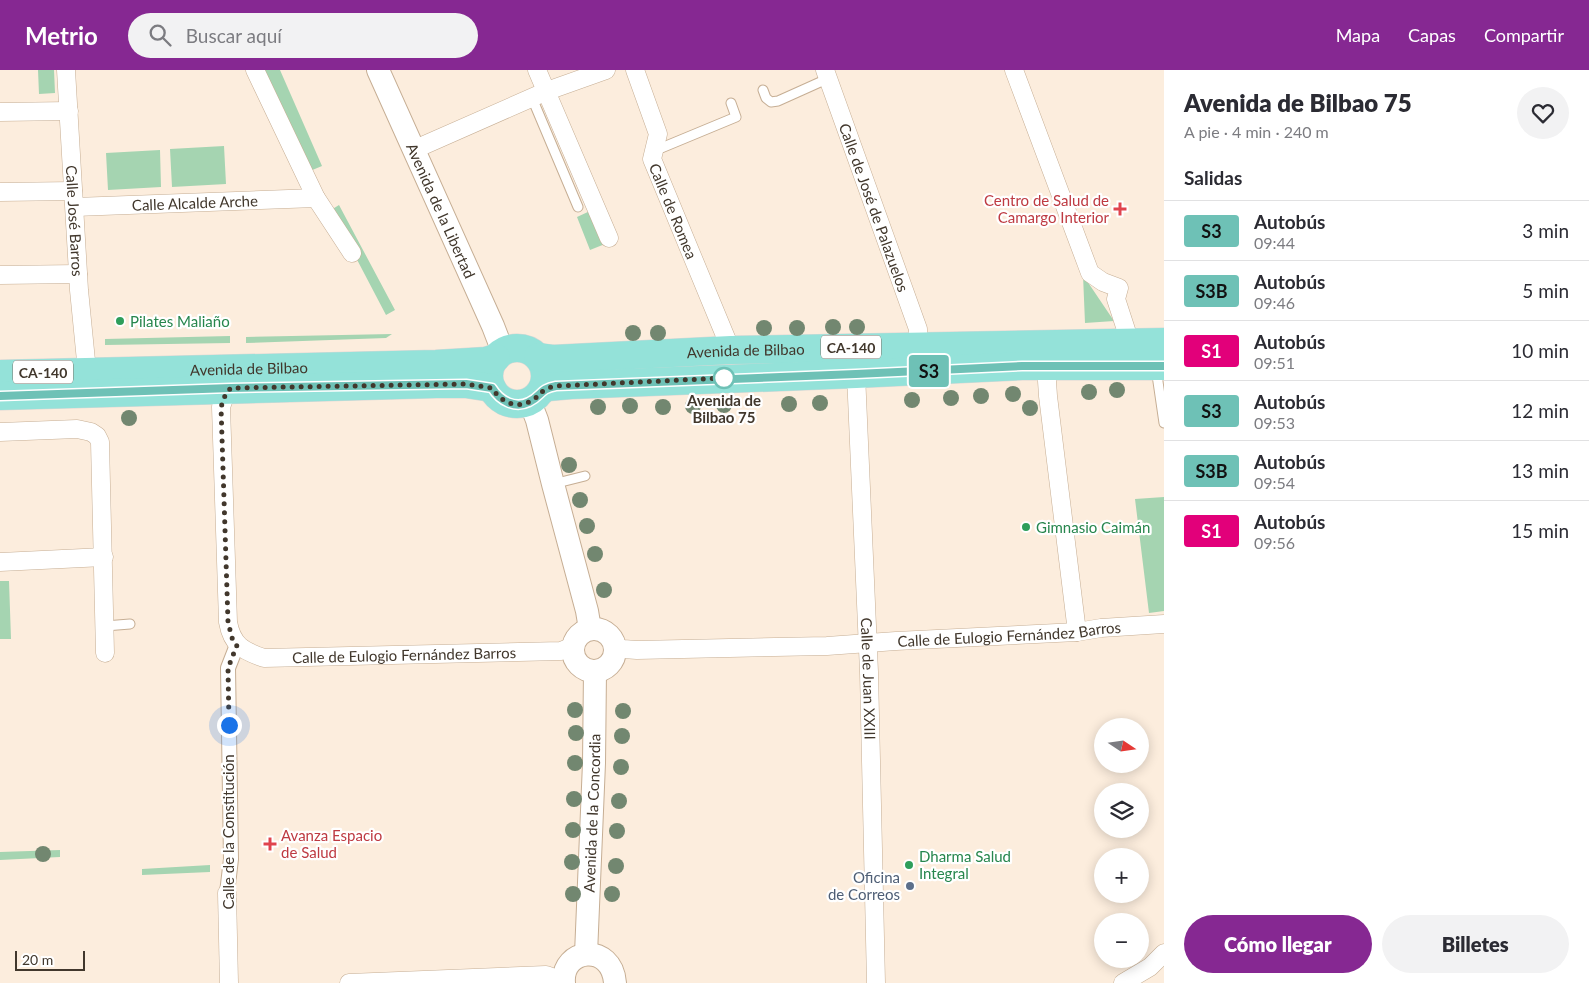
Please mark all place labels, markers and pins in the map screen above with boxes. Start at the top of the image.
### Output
place label: Centro de Salud de Camargo Interior [984,191,1110,226]
marker: Centro de Salud de Camargo Interior [1113,202,1127,216]
place label: Pilates Maliaño [130,312,230,330]
marker: Pilates Maliaño [114,315,126,327]
marker: Avenida de Bilbao 75 [713,367,735,389]
place label: Avenida de Bilbao 75 [686,391,761,426]
place label: Gimnasio Caimán [1036,518,1150,536]
marker: Gimnasio Caimán [1020,521,1032,533]
place label: Avanza Espacio de Salud [281,826,382,861]
marker: Avanza Espacio de Salud [263,837,277,851]
place label: Dharma Salud Integral [919,847,1011,882]
marker: Dharma Salud Integral [903,859,915,871]
place label: Oficina de Correos [828,868,900,903]
marker: Oficina de Correos [904,880,916,892]

